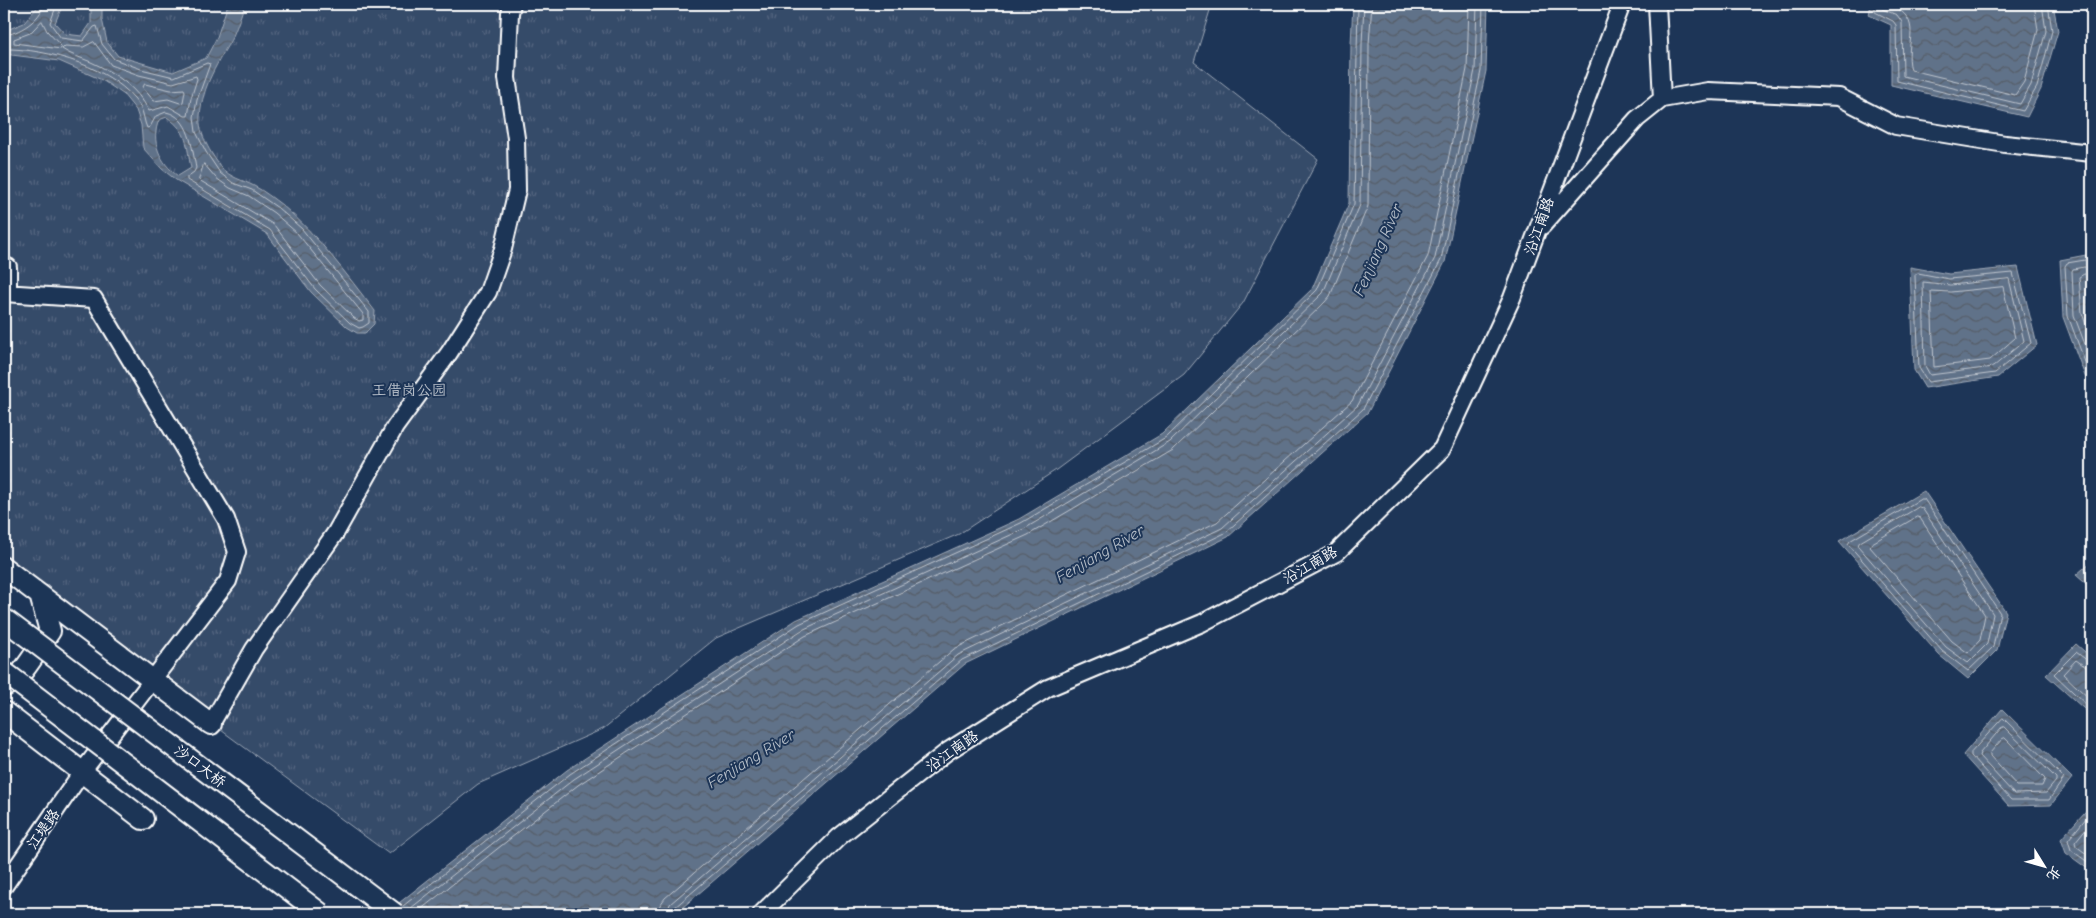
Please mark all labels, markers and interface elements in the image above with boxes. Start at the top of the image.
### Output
street label: 沿江南路 [1520,195,1558,257]
water label: Fenjiang River [1350,201,1407,299]
park label: 王借岗公园 [371,381,447,399]
water label: Fenjiang River [1053,521,1148,587]
street label: 沿江南路 [1280,542,1340,588]
water label: Fenjiang River [704,725,799,792]
street label: 沿江南路 [922,726,982,776]
street label: 沙口大桥 [171,741,229,791]
street label: 江堤路 [23,805,63,853]
north arrow [2018,840,2068,890]
text: 北 [2043,863,2065,884]

